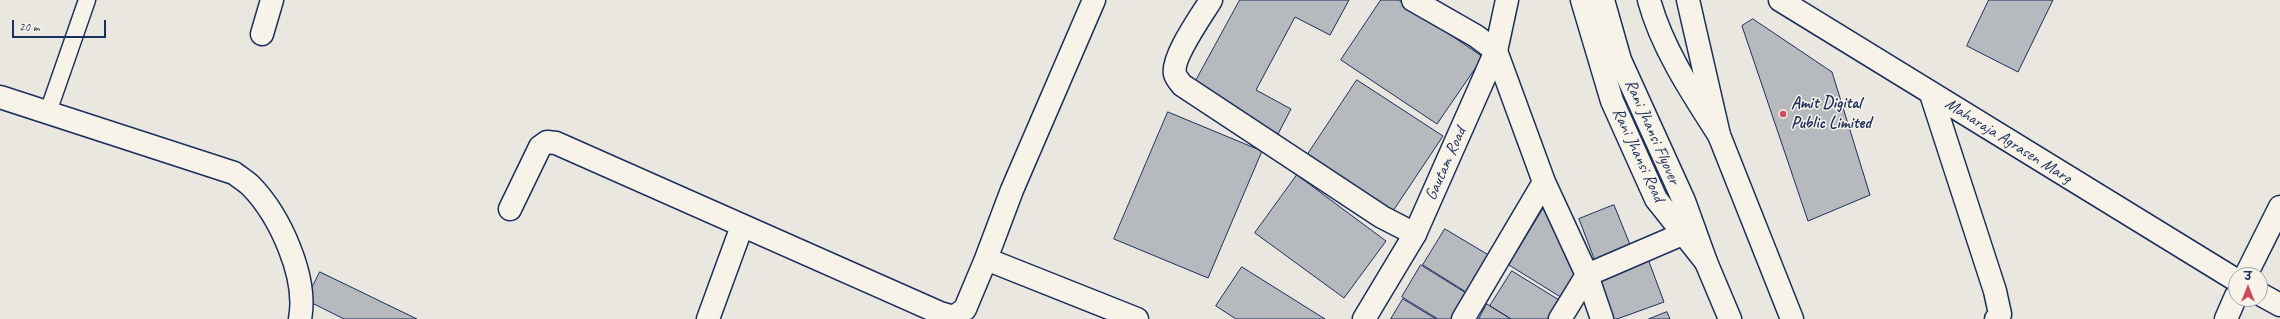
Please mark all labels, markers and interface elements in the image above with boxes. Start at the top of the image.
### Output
scale bar [14,12,108,38]
text: 20 m [19,19,39,35]
street label: Rani Jhansi Flyover [1620,76,1684,188]
place label: Amit Digital Public Limited [1791,94,1871,134]
street label: Maharaja Agrasen Marg [1941,94,2075,188]
street label: Rani Jhansi Road [1607,105,1669,205]
marker: Amit Digital Public Limited [1778,109,1788,119]
street label: Gautam Road [1421,124,1471,204]
north arrow [2228,267,2268,307]
text: उ [2244,269,2252,283]

